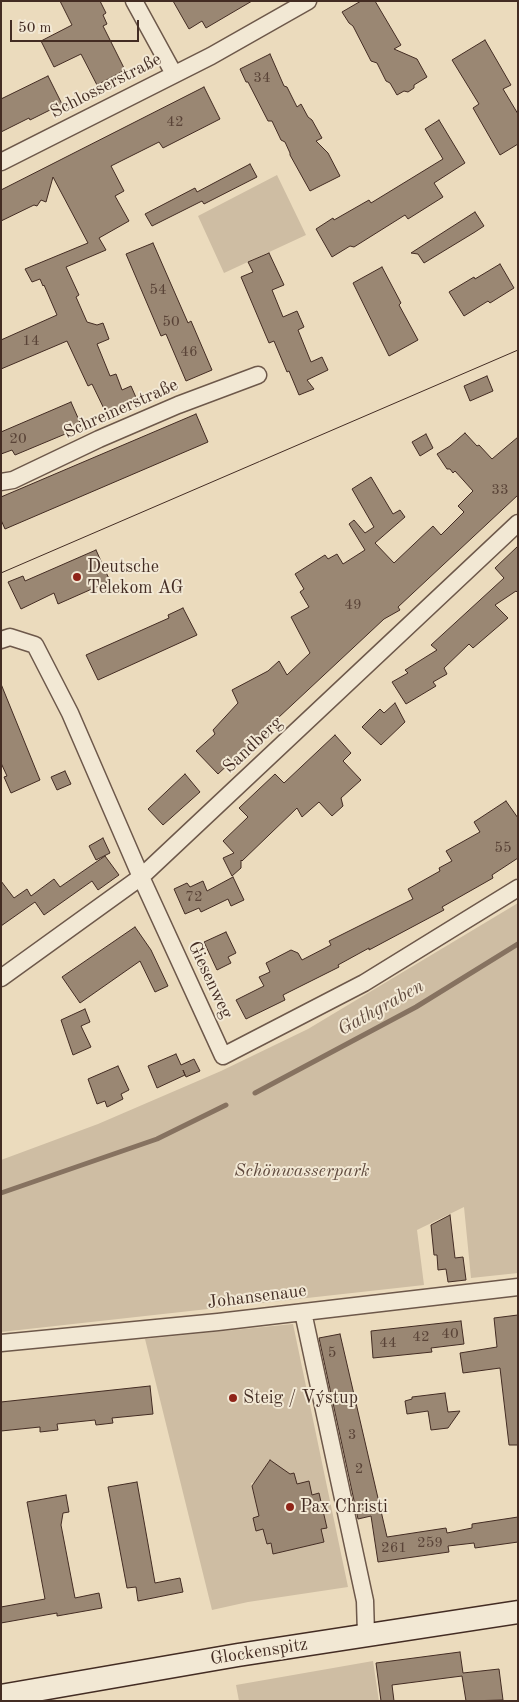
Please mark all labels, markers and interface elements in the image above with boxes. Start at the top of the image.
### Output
scale bar [12,10,141,42]
text: 50 m [18,21,52,36]
street label: Schlosserstraße [47,49,165,123]
house number: 34 [253,69,271,87]
house number: 42 [166,113,184,131]
house number: 54 [149,281,167,299]
house number: 50 [162,313,180,331]
house number: 14 [22,332,40,350]
house number: 46 [180,343,198,361]
street label: Schreinerstraße [61,374,181,444]
house number: 20 [9,430,27,448]
house number: 33 [491,481,509,499]
place label: Deutsche Telekom AG [87,556,184,598]
marker: Deutsche Telekom AG [71,571,83,583]
house number: 49 [344,596,362,614]
street label: Sandberg [219,712,287,778]
house number: 55 [494,839,512,857]
house number: 72 [185,888,203,906]
street label: Giesenweg [183,938,237,1022]
water label: Gathgraben [334,975,428,1041]
park label: Schönwasserpark [234,1160,370,1182]
street label: Johansenaue [206,1280,308,1314]
house number: 40 [441,1325,459,1343]
house number: 42 [412,1328,430,1346]
house number: 44 [379,1334,397,1352]
house number: 5 [328,1344,336,1362]
place label: Steig / Výstup [243,1387,358,1409]
marker: Steig / Výstup [227,1392,239,1404]
house number: 3 [348,1426,356,1444]
house number: 2 [355,1460,363,1478]
place label: Pax Christi [300,1496,388,1518]
marker: Pax Christi [284,1501,296,1513]
house number: 259 [417,1534,443,1552]
house number: 261 [381,1539,407,1557]
street label: Glockenspitz [209,1634,309,1670]

